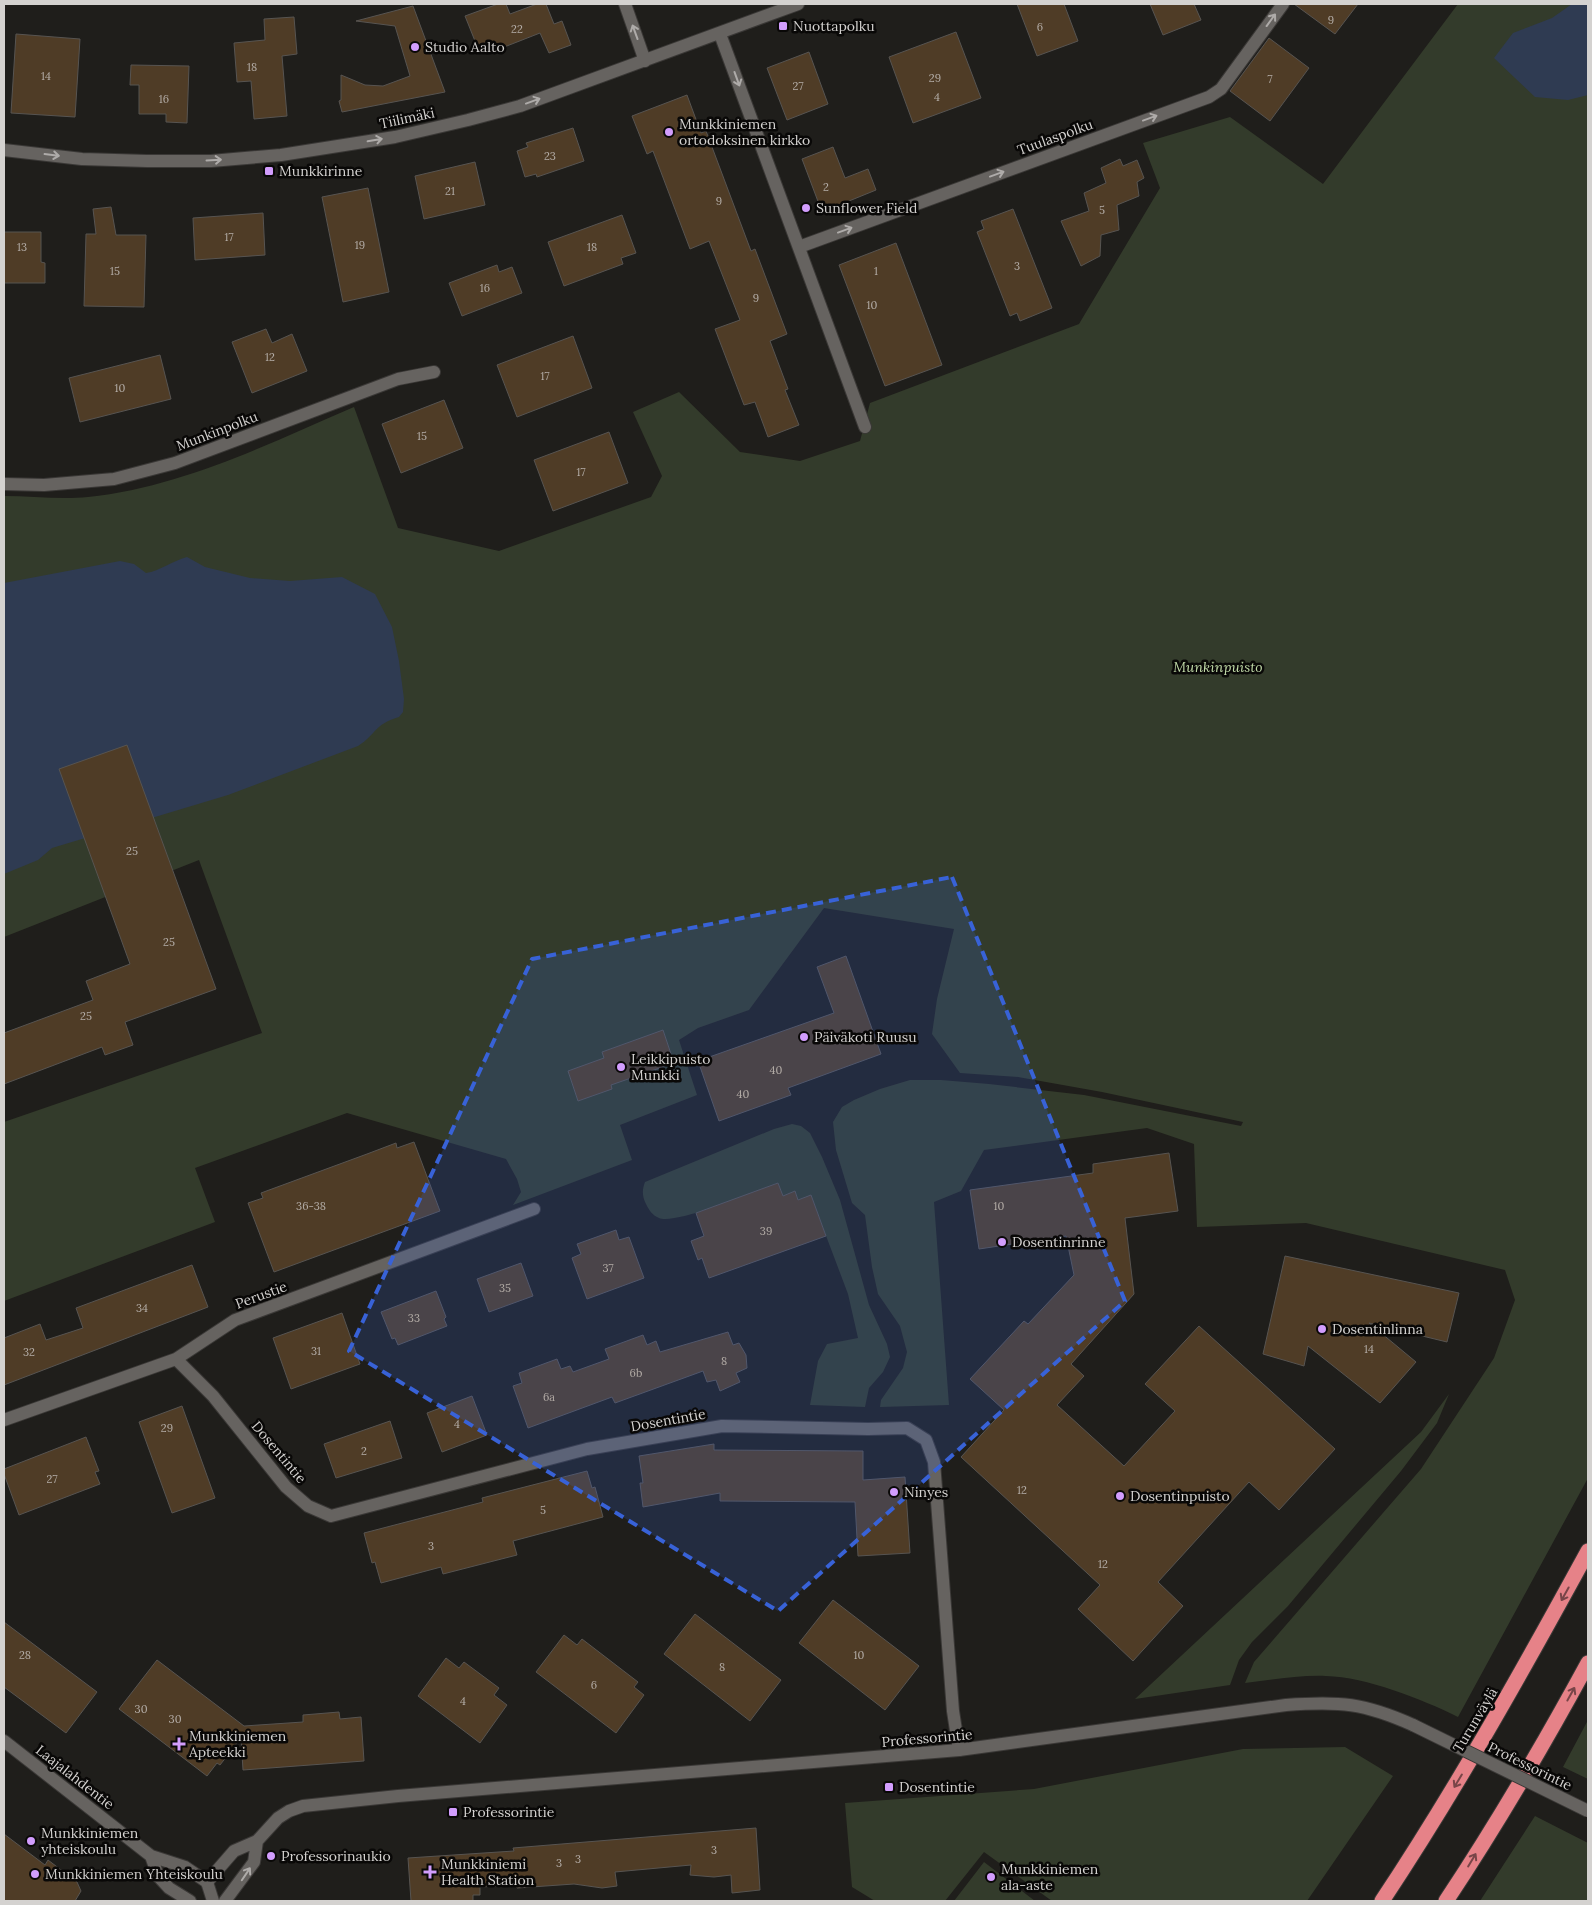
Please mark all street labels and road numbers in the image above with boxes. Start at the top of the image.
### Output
street label: Tiilimäki [378,103,436,133]
street label: Tuulaspolku [1015,115,1095,159]
street label: Munkinpolku [174,407,260,455]
street label: Perustie [233,1277,290,1313]
street label: Dosentintie [629,1404,707,1435]
street label: Dosentintie [248,1417,310,1487]
street label: Turunväylä [1449,1684,1501,1756]
street label: Professorintie [881,1725,974,1751]
street label: Professorintie [1485,1738,1575,1794]
street label: Laajalahdentie [32,1741,118,1813]

